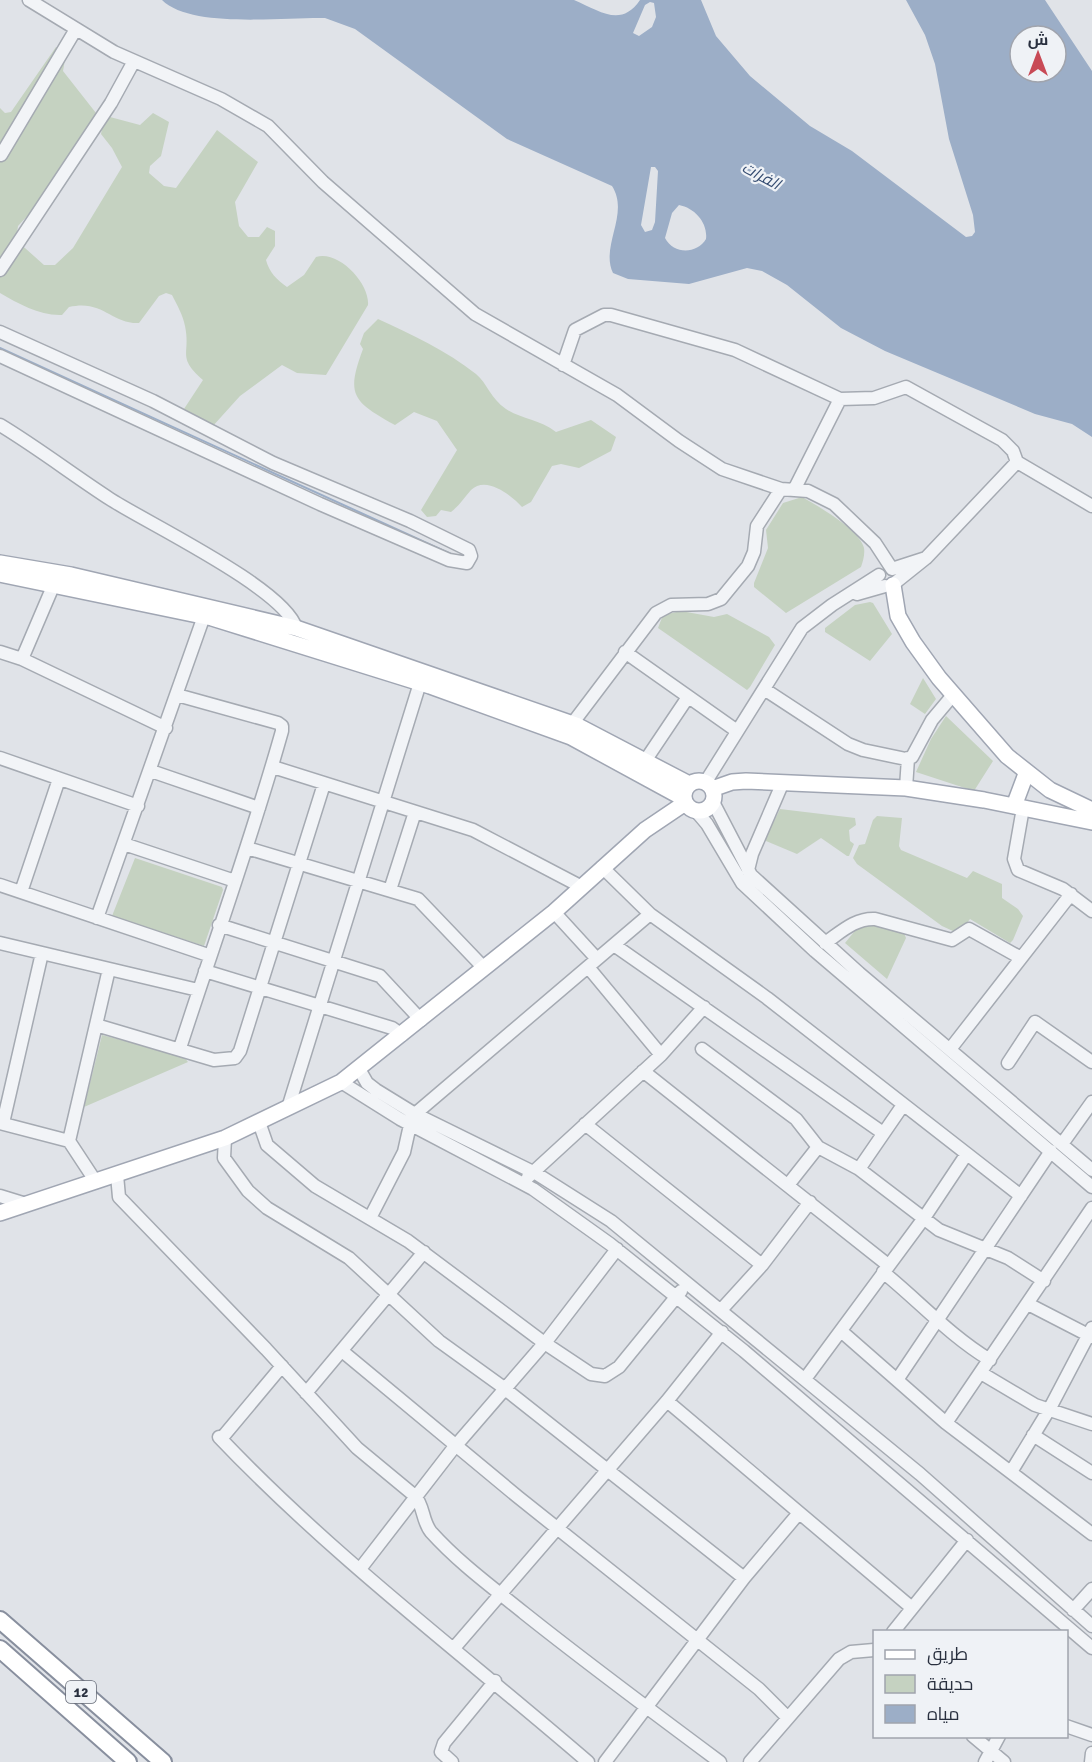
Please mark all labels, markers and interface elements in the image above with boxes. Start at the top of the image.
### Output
north arrow [1008,24,1068,84]
text: ش [1028,30,1048,50]
water label: الفرات [738,158,785,195]
legend [873,1630,1068,1738]
text: طريق [927,1643,968,1666]
text: حديقة [927,1673,973,1695]
road number: 12 [66,1681,96,1703]
text: مياه [927,1703,960,1725]

